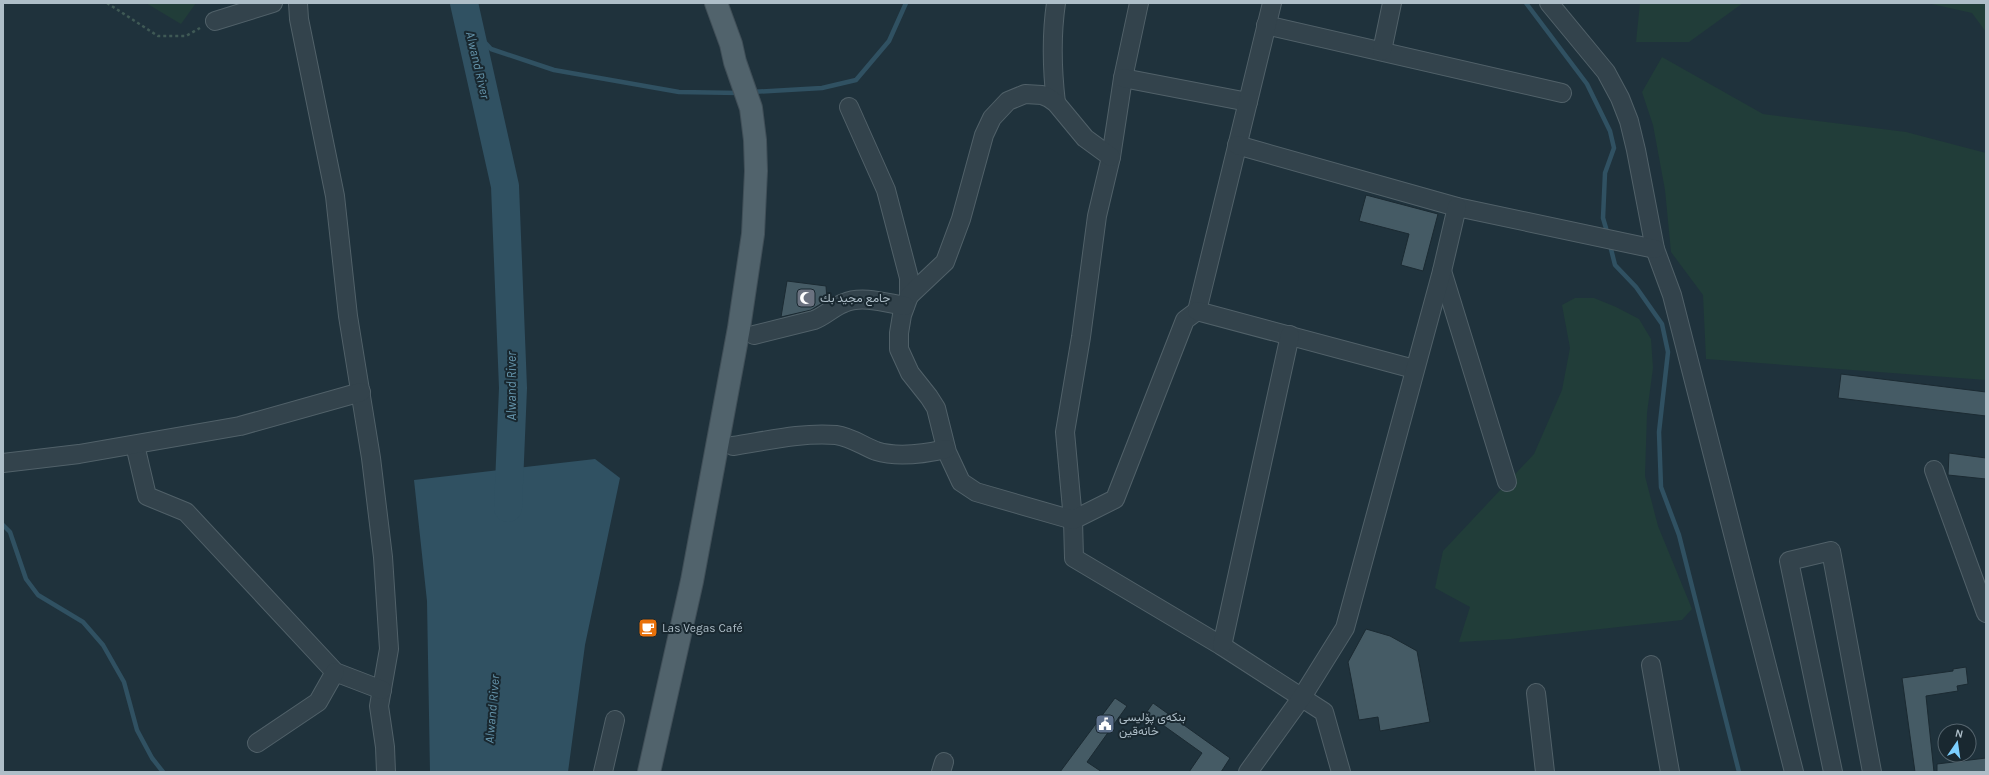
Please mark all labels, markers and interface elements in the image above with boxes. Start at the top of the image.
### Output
water label: Alwand River [463,30,493,101]
mosque icon: جامع مجيد بك [795,287,817,309]
place label: جامع مجيد بك [820,291,890,307]
water label: Alwand River [504,351,519,420]
cafe icon: Las Vegas Café [637,617,659,639]
place label: Las Vegas Café [662,621,743,635]
water label: Alwand River [482,674,503,744]
place label: بنکەی پۆلیسی خانەقین [1119,710,1186,739]
public building icon: بنکەی پۆلیسی خانەقین [1094,713,1116,735]
north arrow [1937,723,1977,763]
text: N [1954,727,1964,741]

